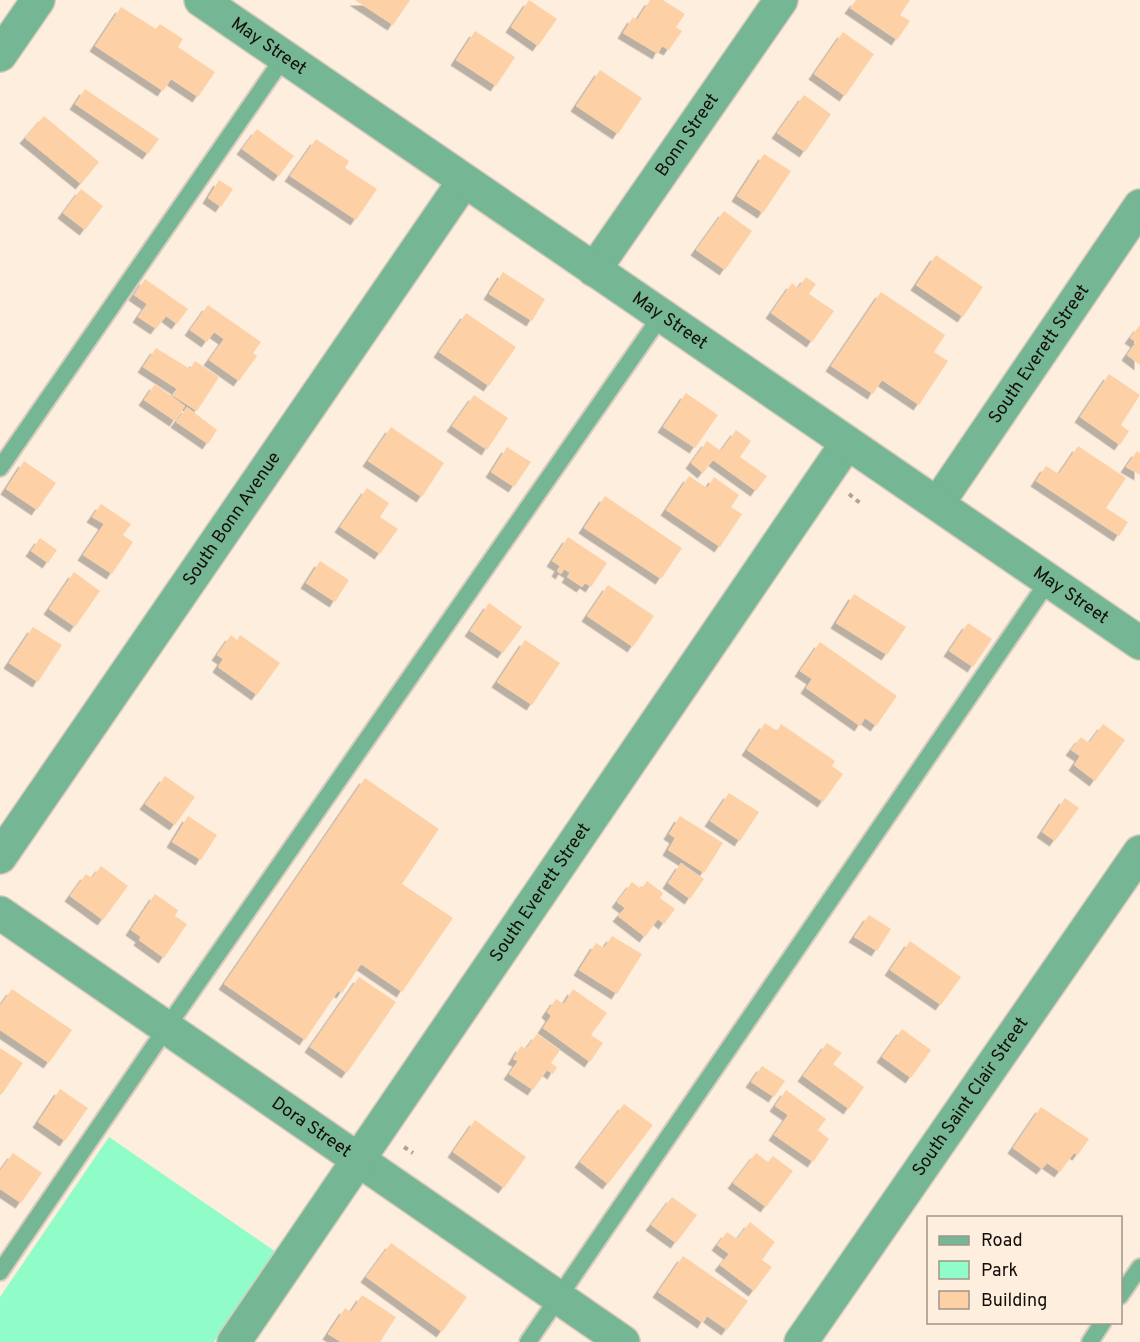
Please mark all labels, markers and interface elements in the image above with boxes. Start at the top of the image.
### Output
street label: May Street [226,12,311,80]
street label: Bonn Street [651,89,724,181]
street label: South Everett Street [984,280,1095,428]
street label: May Street [627,287,712,355]
street label: South Bonn Avenue [178,447,286,590]
street label: May Street [1028,562,1113,630]
street label: South Everett Street [485,818,596,967]
street label: South Saint Clair Street [907,1013,1034,1181]
street label: Dora Street [267,1092,356,1163]
legend [927,1216,1122,1324]
text: Road [981,1230,1023,1253]
text: Park [981,1260,1018,1283]
text: Building [981,1290,1047,1313]

